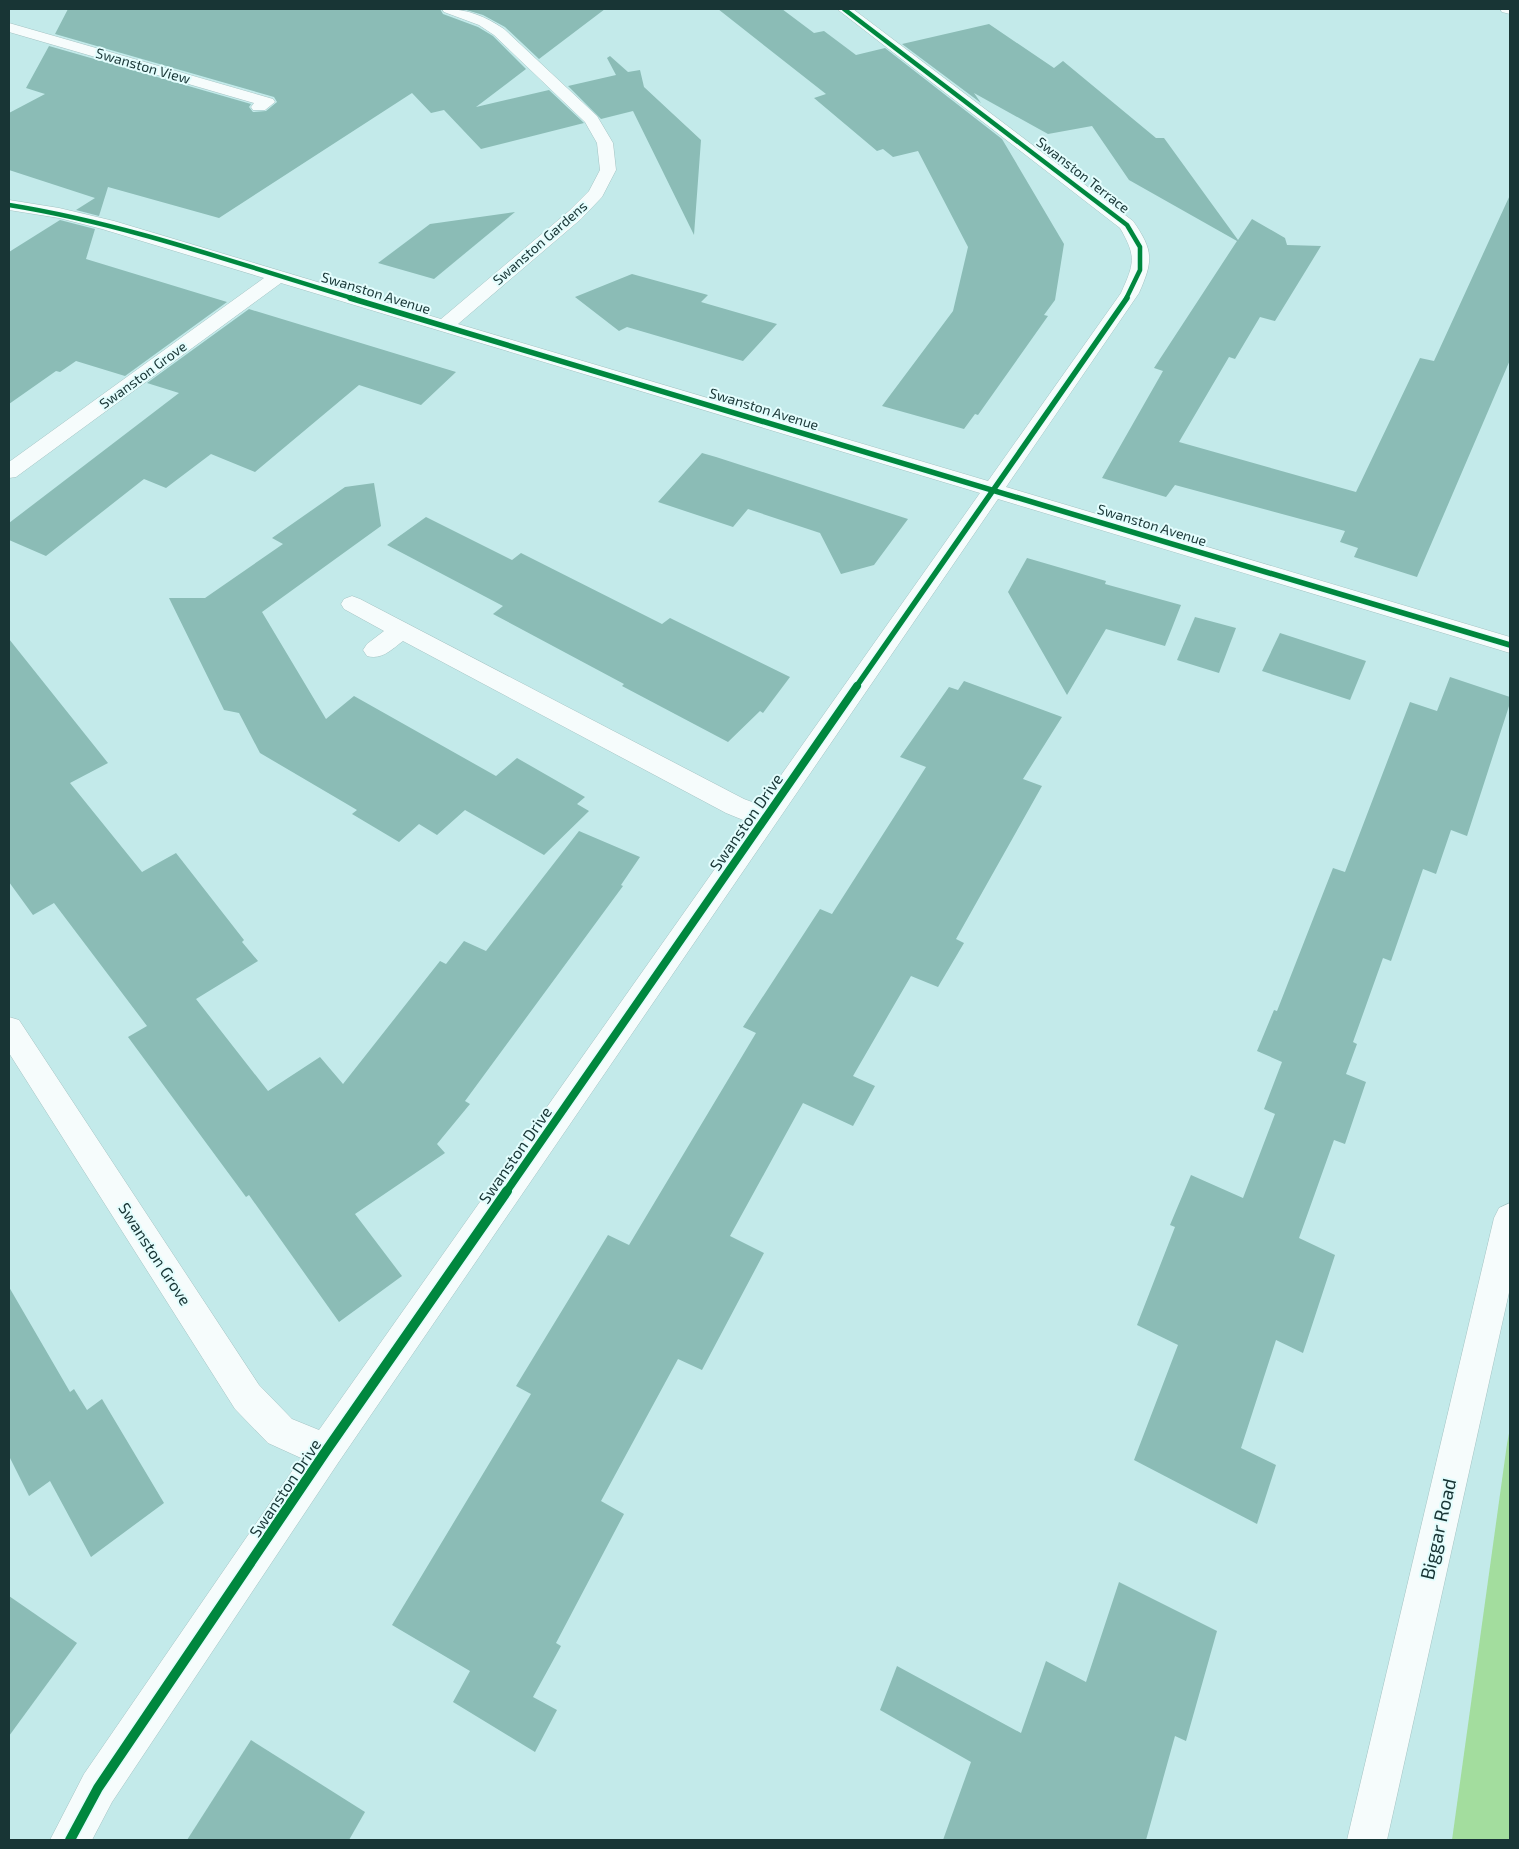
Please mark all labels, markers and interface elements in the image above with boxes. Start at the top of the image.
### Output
street label: Swanston View [94,44,193,87]
street label: Swanston Terrace [1033,133,1133,216]
street label: Swanston Gardens [489,197,590,288]
street label: Swanston Avenue [319,268,433,317]
street label: Swanston Grove [96,337,190,412]
street label: Swanston Avenue [707,384,821,433]
street label: Swanston Avenue [1095,500,1209,549]
street label: Swanston Drive [705,769,786,874]
street label: Swanston Drive [474,1102,555,1207]
street label: Swanston Grove [115,1199,196,1309]
street label: Swanston Drive [245,1435,324,1540]
street label: Biggar Road [1415,1476,1460,1582]

